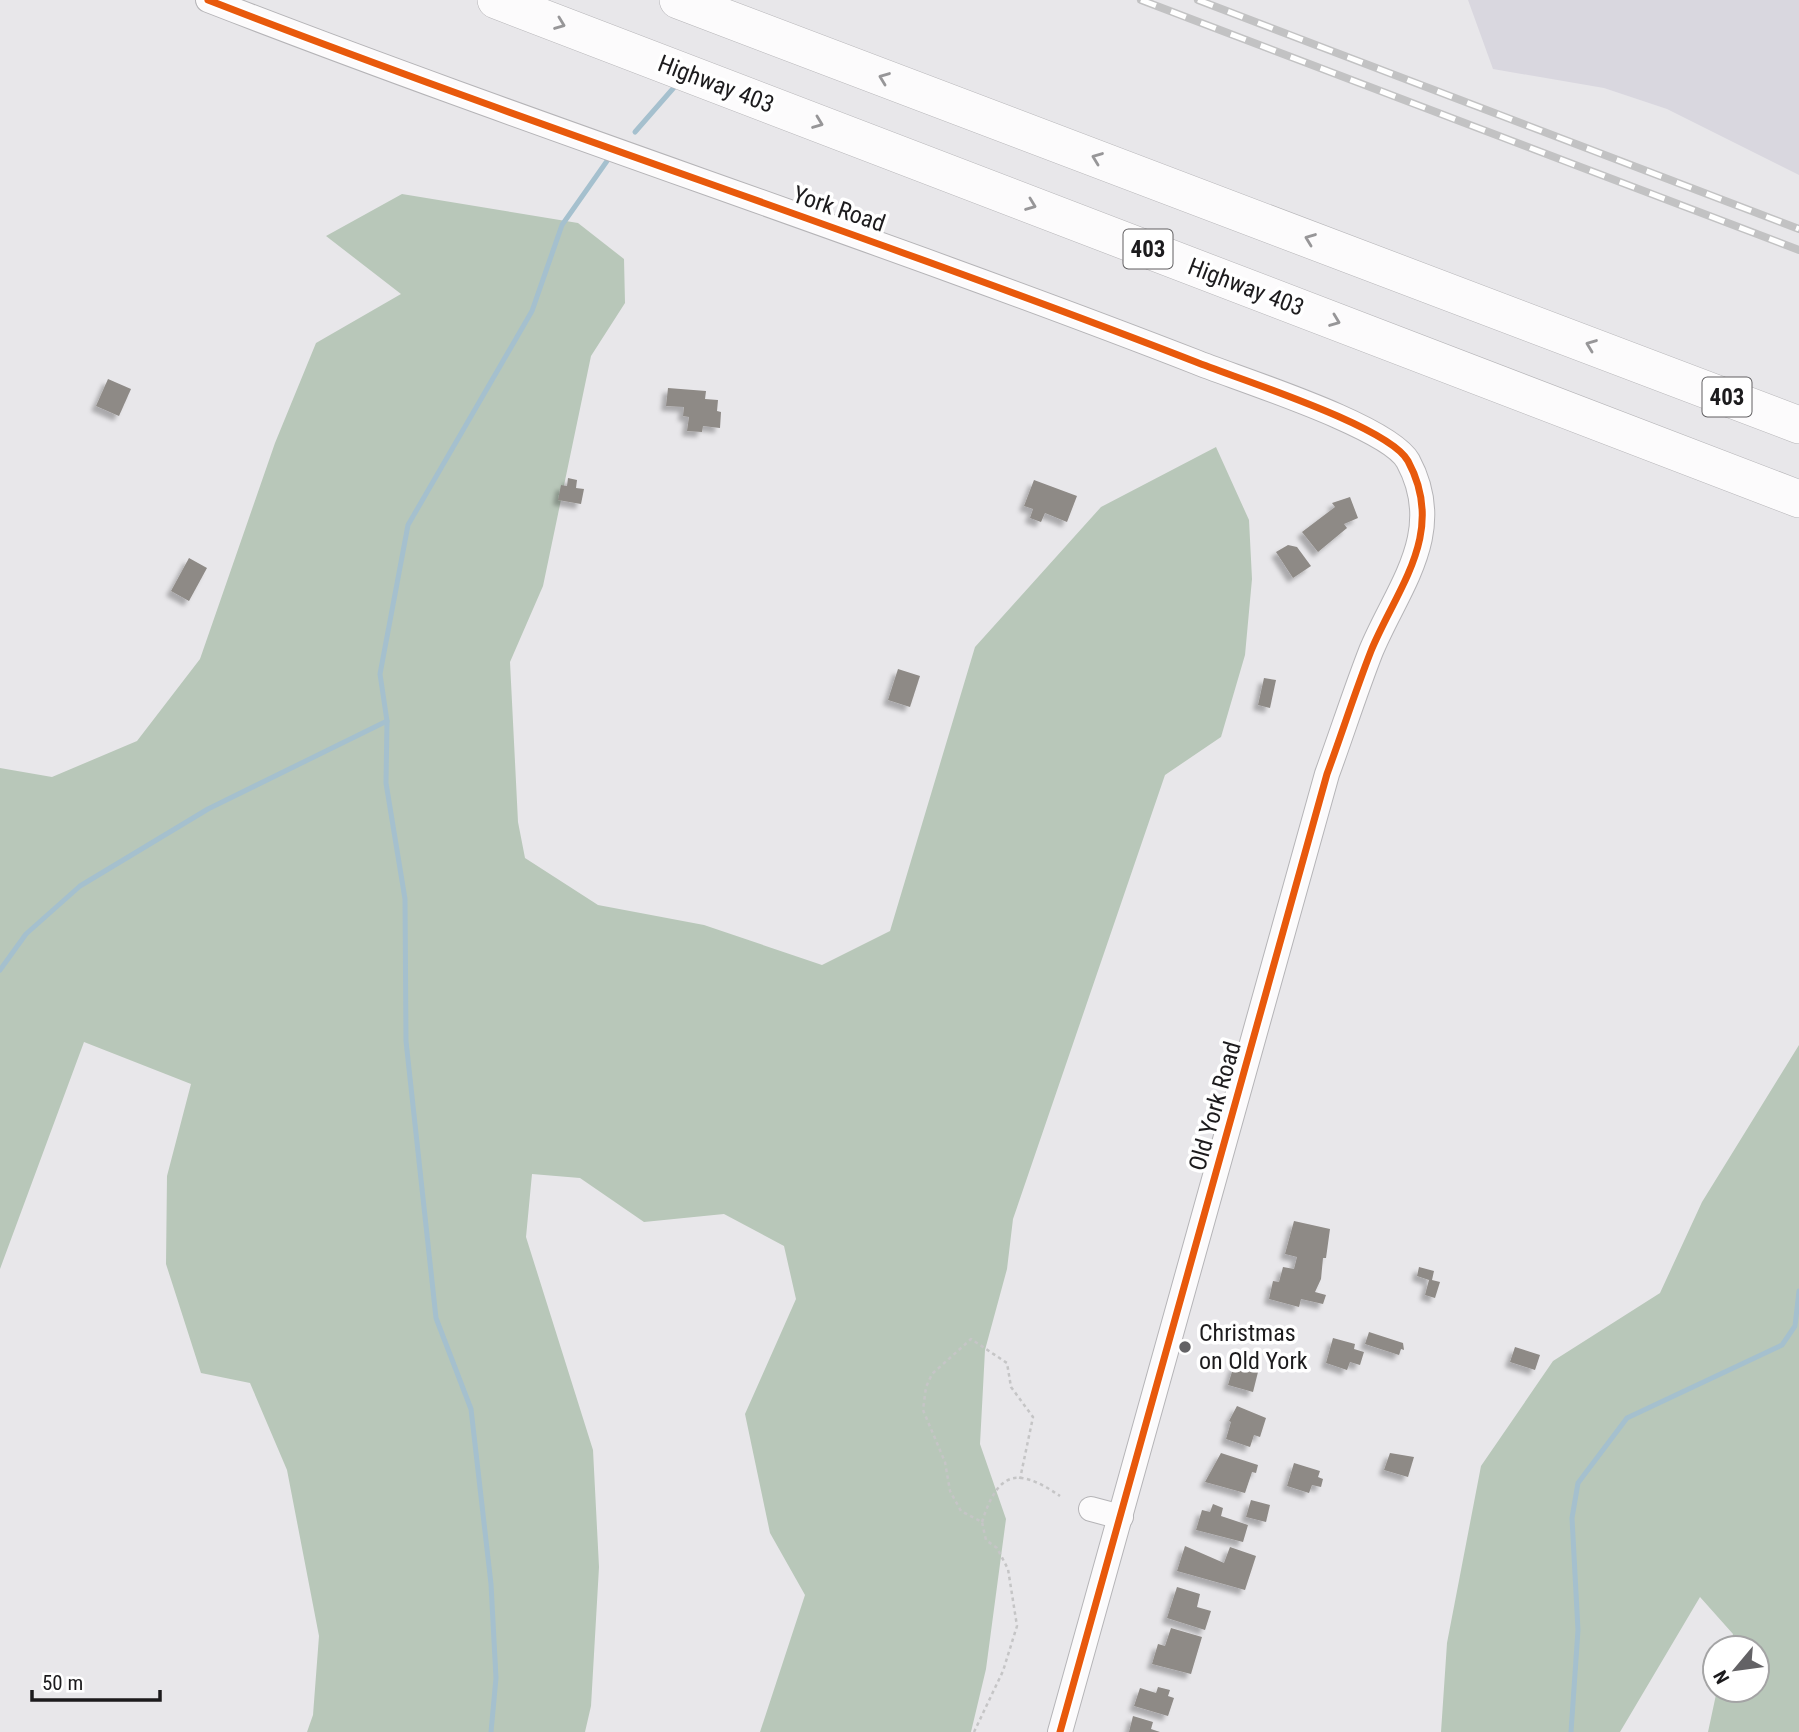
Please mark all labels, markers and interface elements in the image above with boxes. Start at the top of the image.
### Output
one-way arrow [553,16,565,30]
street label: Highway 403 [654,49,778,119]
one-way arrow [879,72,891,86]
one-way arrow [812,115,824,129]
one-way arrow [1092,153,1104,167]
street label: York Road [789,180,889,238]
one-way arrow [1024,196,1036,210]
road number: 403 [1124,230,1172,268]
one-way arrow [1304,233,1316,247]
street label: Highway 403 [1184,252,1308,322]
one-way arrow [1328,313,1340,327]
one-way arrow [1586,339,1598,353]
road number: 403 [1702,378,1752,416]
street label: Old York Road [1183,1038,1247,1174]
place label: Christmas on Old York [1199,1319,1308,1375]
marker: Christmas on Old York [1177,1339,1193,1355]
north arrow [1701,1634,1771,1704]
scale bar [32,1658,159,1702]
text: N [1709,1666,1734,1688]
text: 50 m [42,1671,83,1695]

